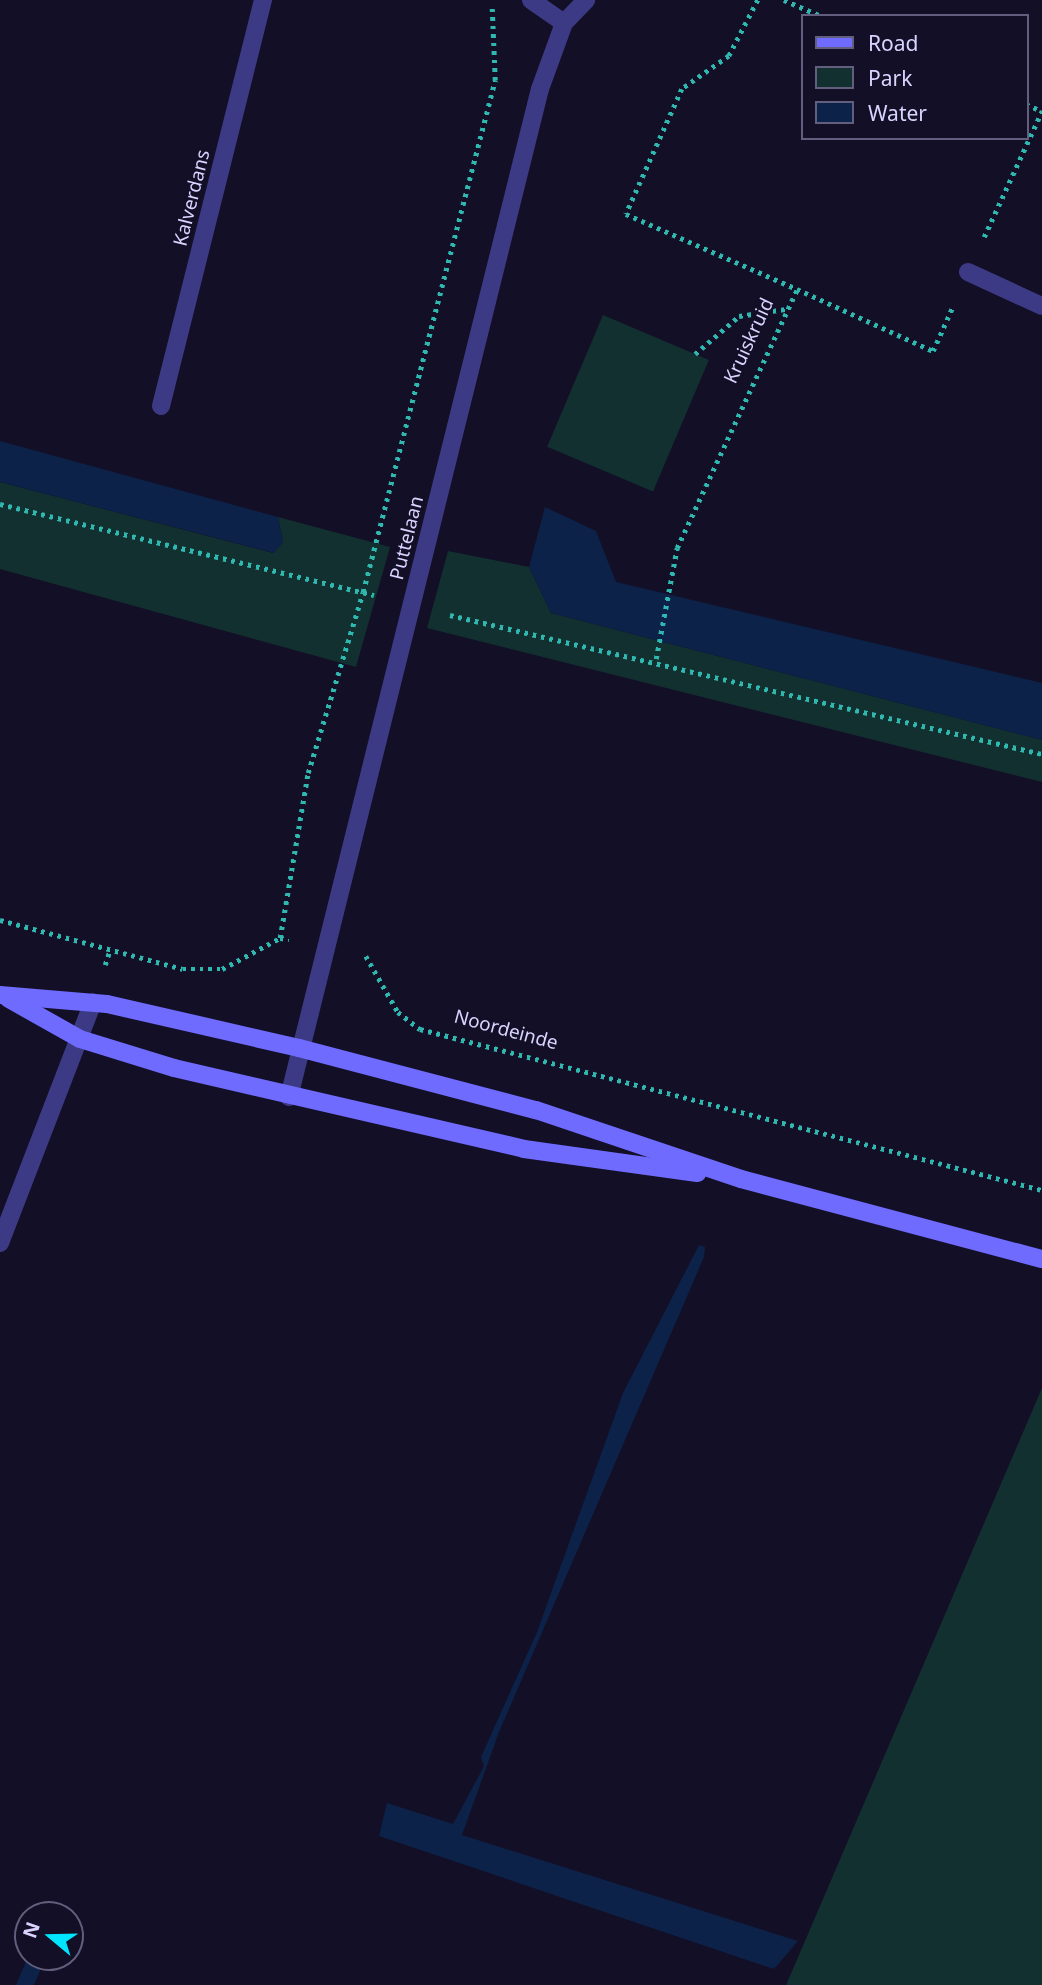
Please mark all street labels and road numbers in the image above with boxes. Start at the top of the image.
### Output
street label: Kalverdans [169,148,215,248]
street label: Kruiskruid [719,295,779,387]
street label: Puttelaan [386,494,428,582]
street label: Noordeinde [452,1005,560,1055]

